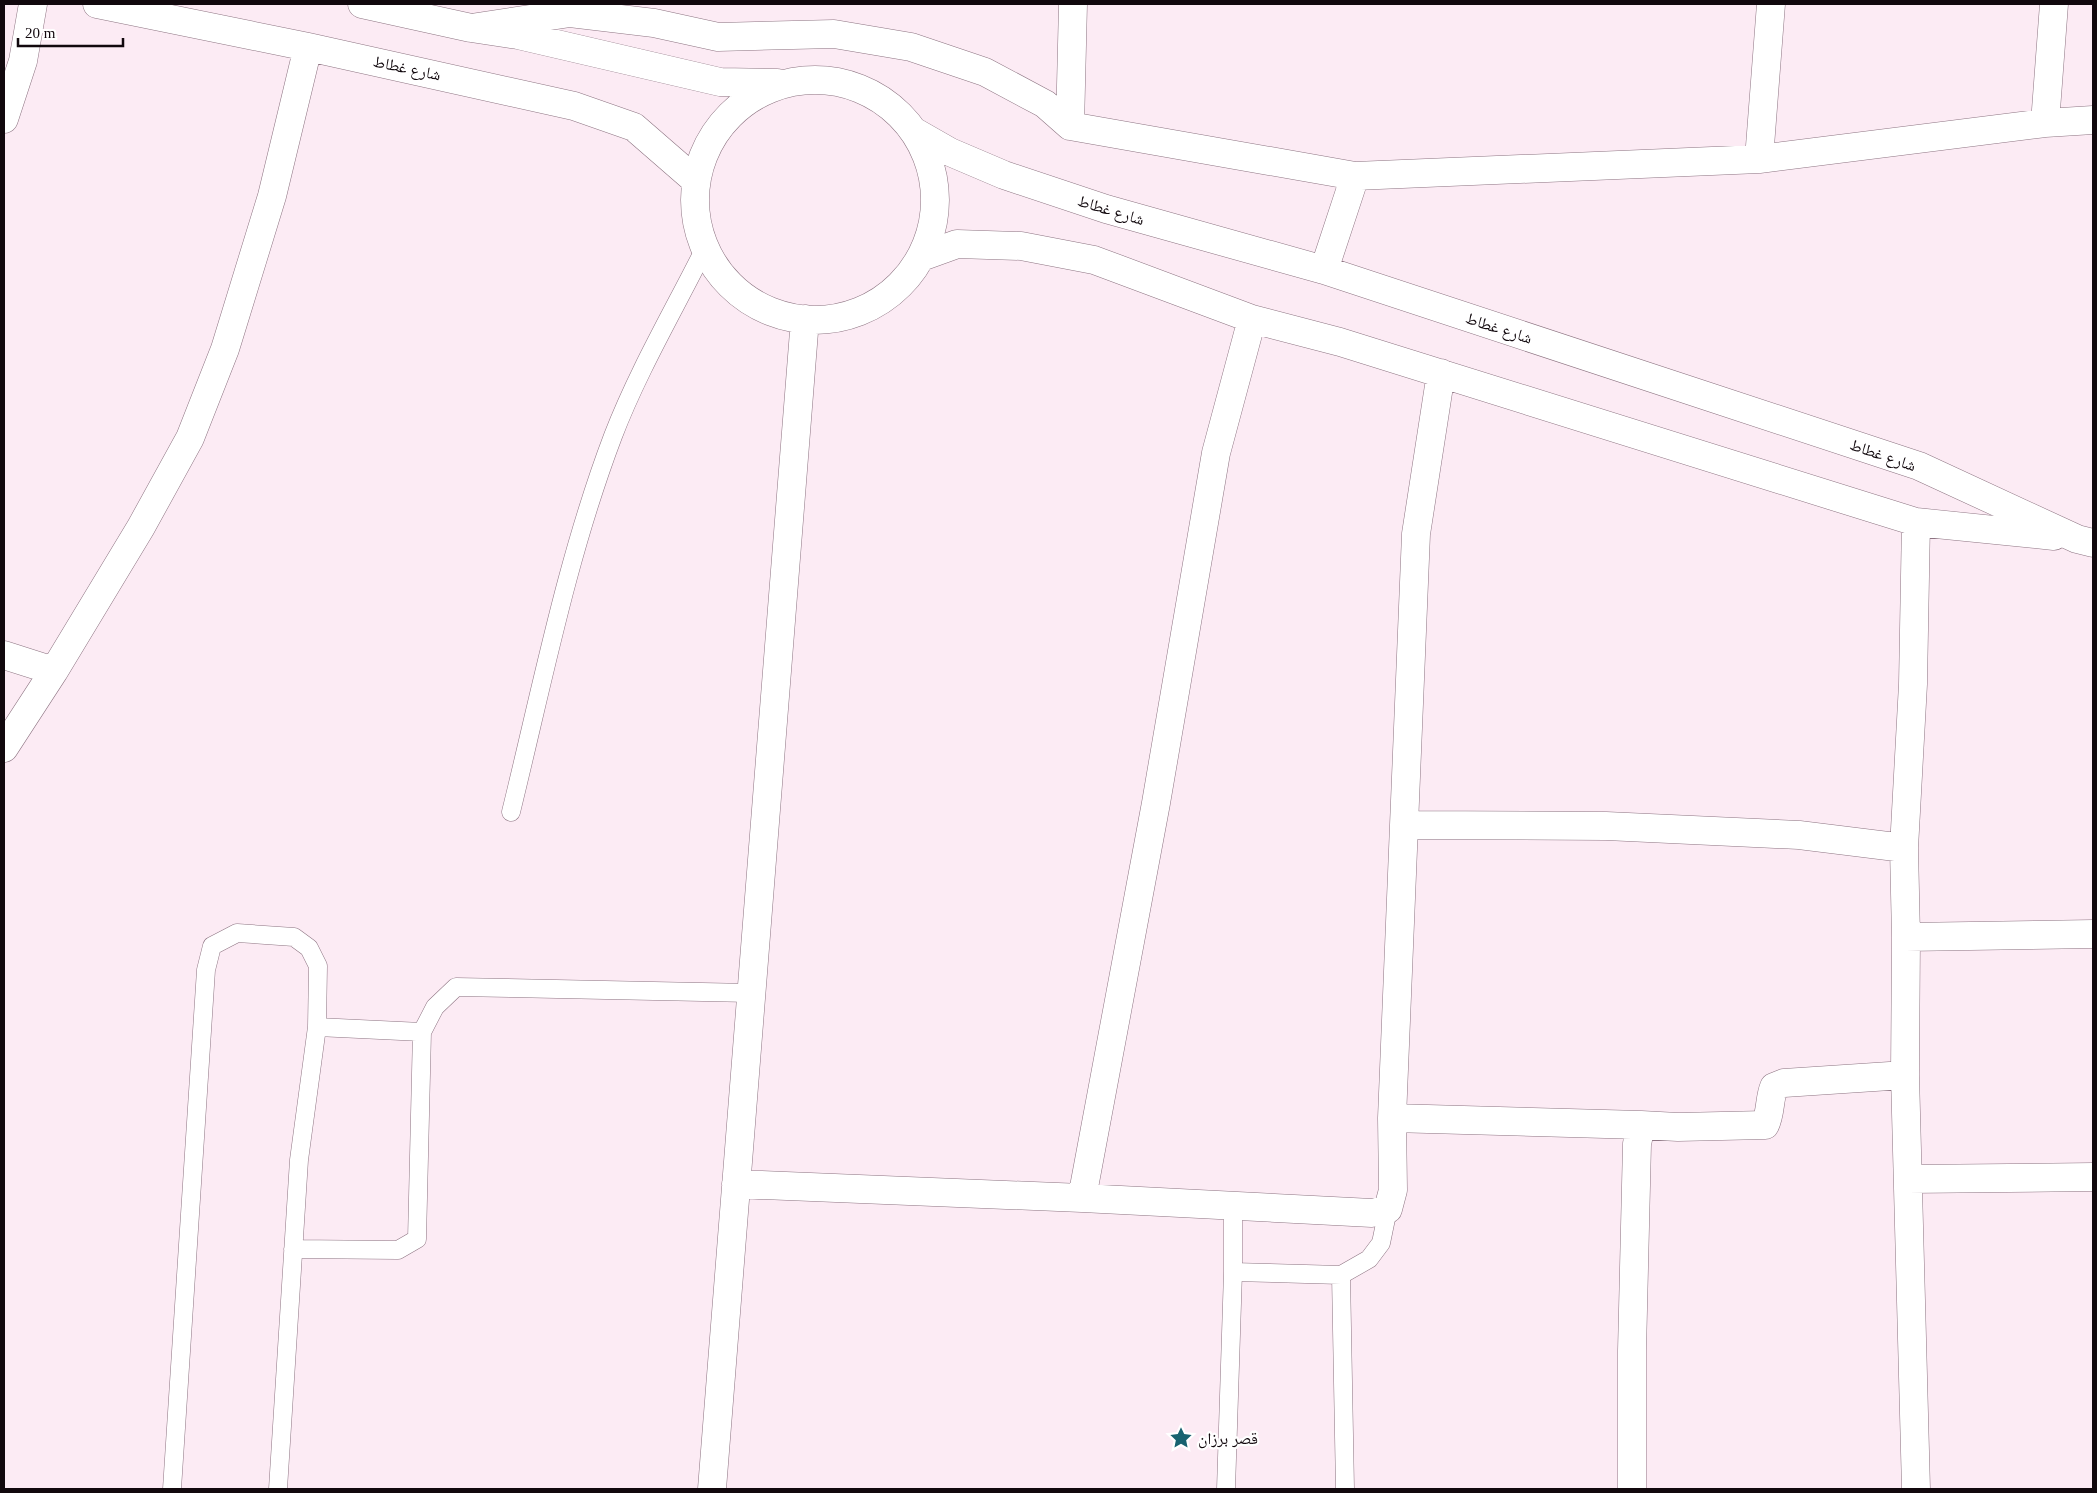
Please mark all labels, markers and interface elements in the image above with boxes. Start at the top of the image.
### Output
scale bar [18,15,122,47]
text: 20 m [25,25,56,41]
street label: شارع غطاط [371,53,442,85]
street label: شارع غطاط [1075,192,1146,230]
street label: شارع غطاط [1463,309,1534,349]
street label: شارع غطاط [1847,436,1918,476]
place icon: قصر برزان [1168,1425,1194,1451]
place label: قصر برزان [1198,1430,1258,1449]

